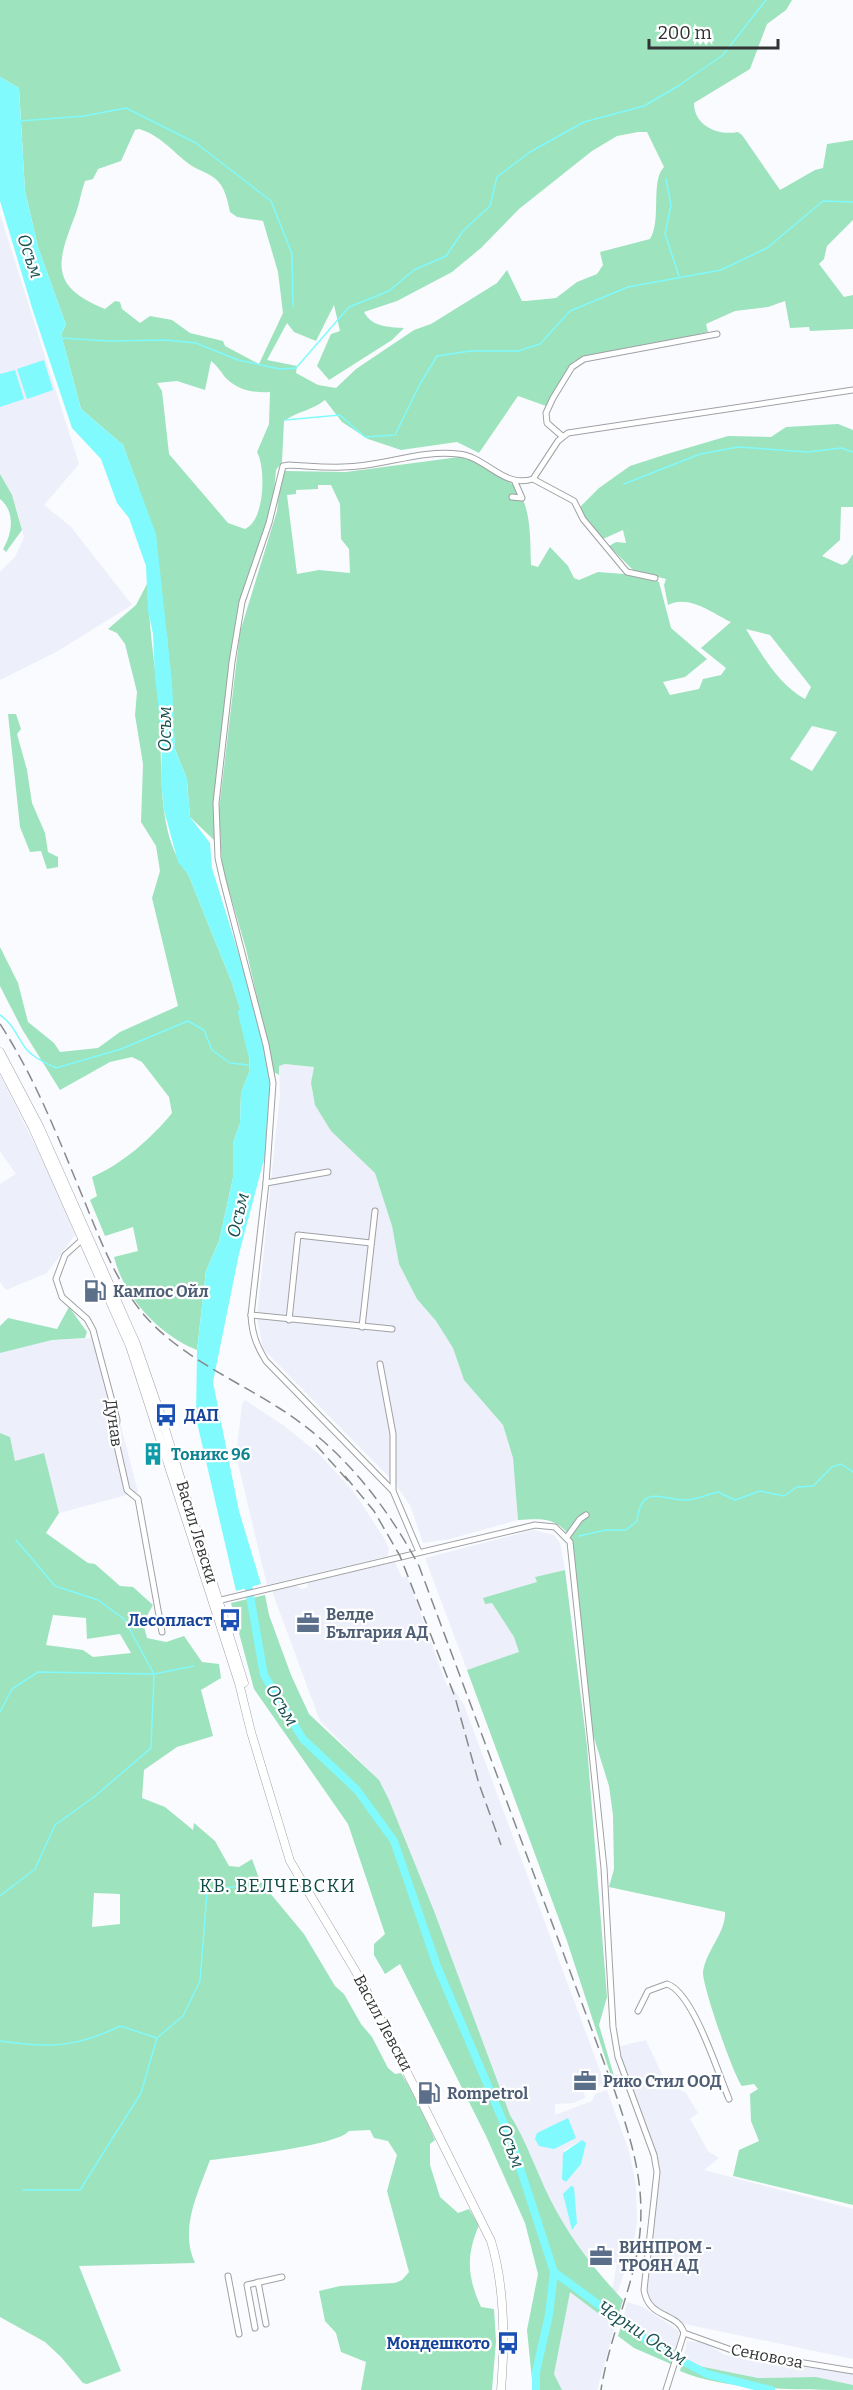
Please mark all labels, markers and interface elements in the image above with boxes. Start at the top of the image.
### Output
scale bar [649,12,778,50]
text: 200 m [658,22,712,44]
water label: Осъм [12,231,48,281]
water label: Осъм [154,706,176,752]
water label: Осъм [222,1190,254,1240]
fuel station icon: Кампос Ойл [82,1278,108,1304]
place label: Кампос Ойл [113,1282,209,1301]
street label: Дунав [101,1398,127,1448]
bus stop icon: ДАП [153,1402,179,1428]
place label: ДАП [184,1406,219,1425]
building icon: Тоникс 96 [140,1441,166,1467]
place label: Тоникс 96 [171,1445,251,1464]
street label: Васил Левски [172,1478,222,1586]
place label: Велде България АД [326,1605,429,1642]
bus stop icon: Лесопласт [217,1607,243,1633]
office icon: Велде България АД [295,1610,321,1636]
place label: Лесопласт [128,1611,212,1630]
water label: Осъм [261,1680,303,1730]
district label: КВ. ВЕЛЧЕВСКИ [200,1875,356,1897]
street label: Васил Левски [350,1972,416,2074]
office icon: Рико Стил ООД [572,2068,598,2094]
place label: Рико Стил ООД [603,2072,722,2091]
fuel station icon: Rompetrol [416,2080,442,2106]
place label: Rompetrol [447,2084,528,2103]
water label: Осъм [493,2121,529,2171]
place label: ВИНПРОМ - ТРОЯН АД [619,2238,712,2275]
office icon: ВИНПРОМ - ТРОЯН АД [588,2243,614,2269]
water label: Черни Осъм [593,2296,691,2370]
bus stop icon: Мондешкото [495,2330,521,2356]
place label: Мондешкото [386,2334,490,2353]
street label: Сеновоза [729,2340,805,2372]

